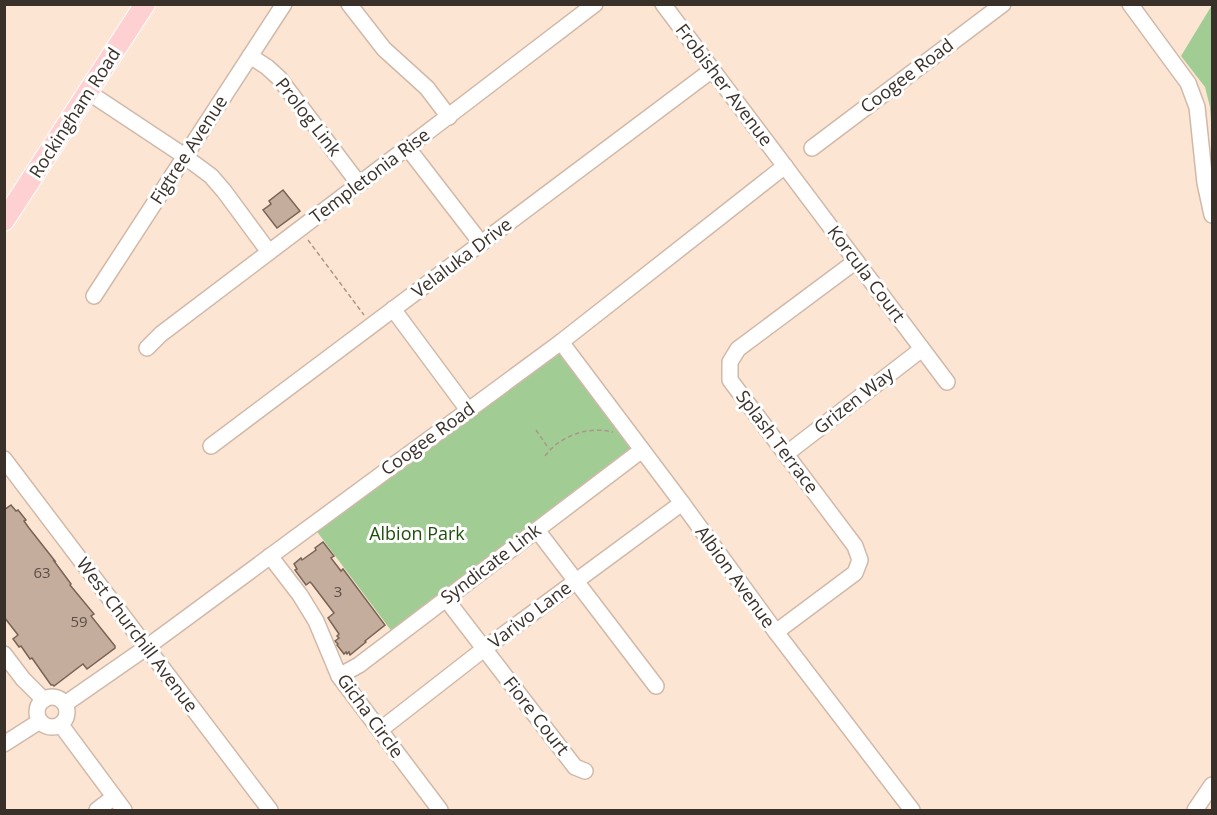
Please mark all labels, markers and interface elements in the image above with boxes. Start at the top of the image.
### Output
street label: Frobisher Avenue [671,18,779,151]
street label: Coogee Road [855,32,958,118]
street label: Rockingham Road [23,43,125,182]
street label: Prolog Link [271,72,347,161]
street label: Figtree Avenue [144,91,232,208]
street label: Templetonia Rise [305,122,434,228]
street label: Velaluka Drive [407,212,516,303]
street label: Korcula Court [823,220,911,327]
street label: Grizen Way [809,361,899,439]
street label: Splash Terrace [731,385,824,498]
street label: Coogee Road [376,396,479,480]
street label: Syndicate Link [435,517,546,609]
park label: Albion Park [369,521,465,545]
street label: Albion Avenue [691,521,781,632]
street label: West Churchill Avenue [72,552,204,717]
house number: 63 [33,562,51,582]
street label: Varivo Lane [483,575,576,653]
house number: 3 [334,581,342,601]
house number: 59 [70,611,88,631]
street label: Gicha Circle [332,669,409,762]
street label: Fiore Court [498,671,575,760]

